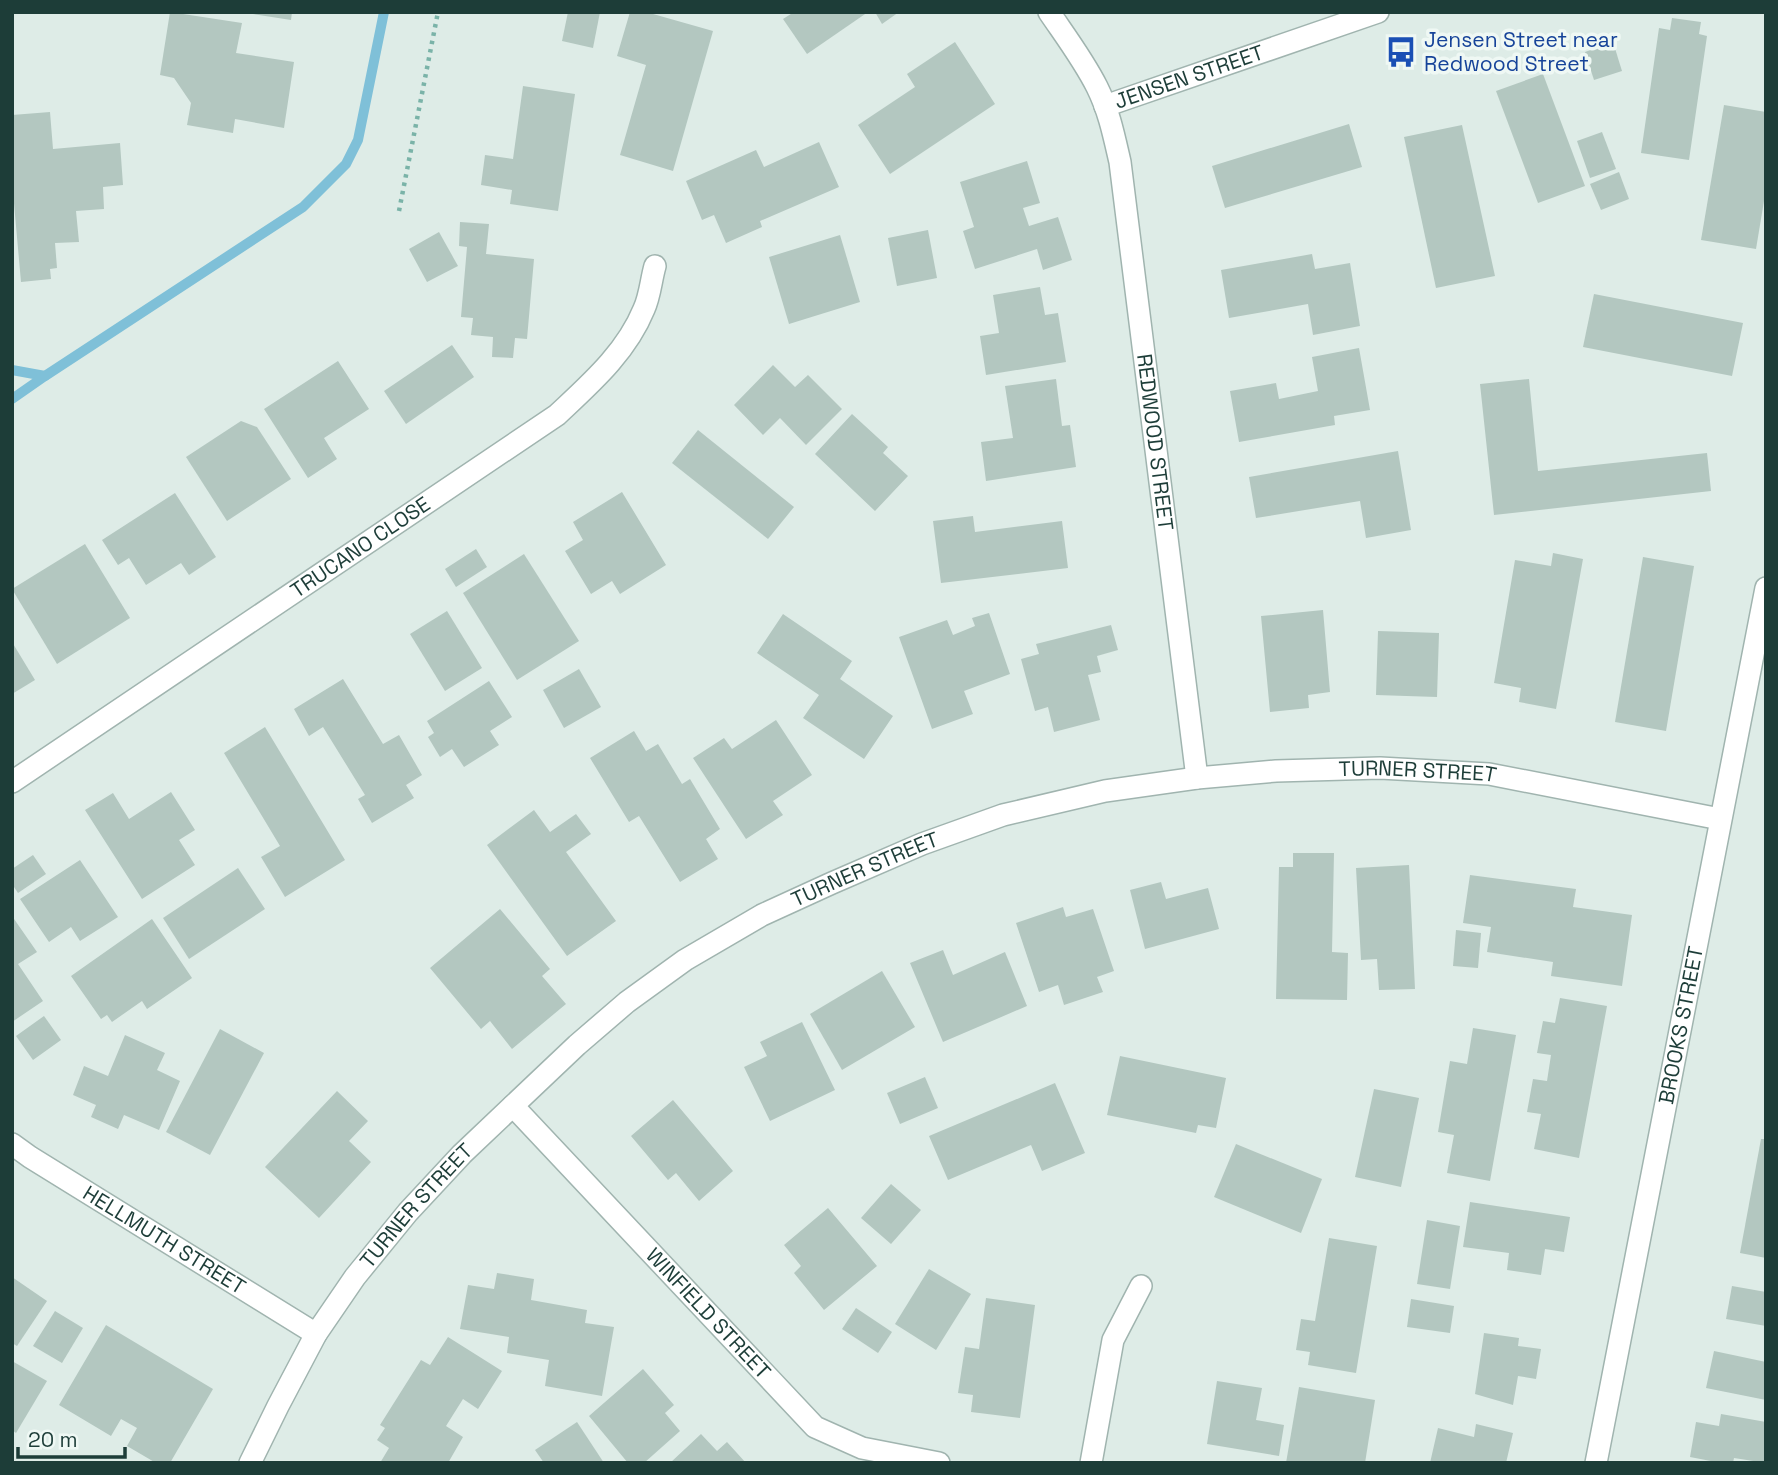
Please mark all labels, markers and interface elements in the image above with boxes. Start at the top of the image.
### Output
place label: Jensen Street near Redwood Street [1424,26,1618,77]
bus stop icon: Jensen Street near Redwood Street [1384,35,1418,69]
street label: JENSEN STREET [1111,38,1267,115]
street label: REDWOOD STREET [1131,352,1180,532]
street label: TRUCANO CLOSE [285,490,435,604]
street label: TURNER STREET [1338,754,1499,788]
street label: TURNER STREET [787,825,942,913]
street label: BROOKS STREET [1652,944,1709,1106]
street label: TURNER STREET [354,1137,478,1274]
street label: HELLMUTH STREET [78,1179,251,1300]
street label: WINFIELD STREET [640,1242,777,1385]
scale bar [18,1416,124,1460]
text: 20 m [28,1426,78,1453]

